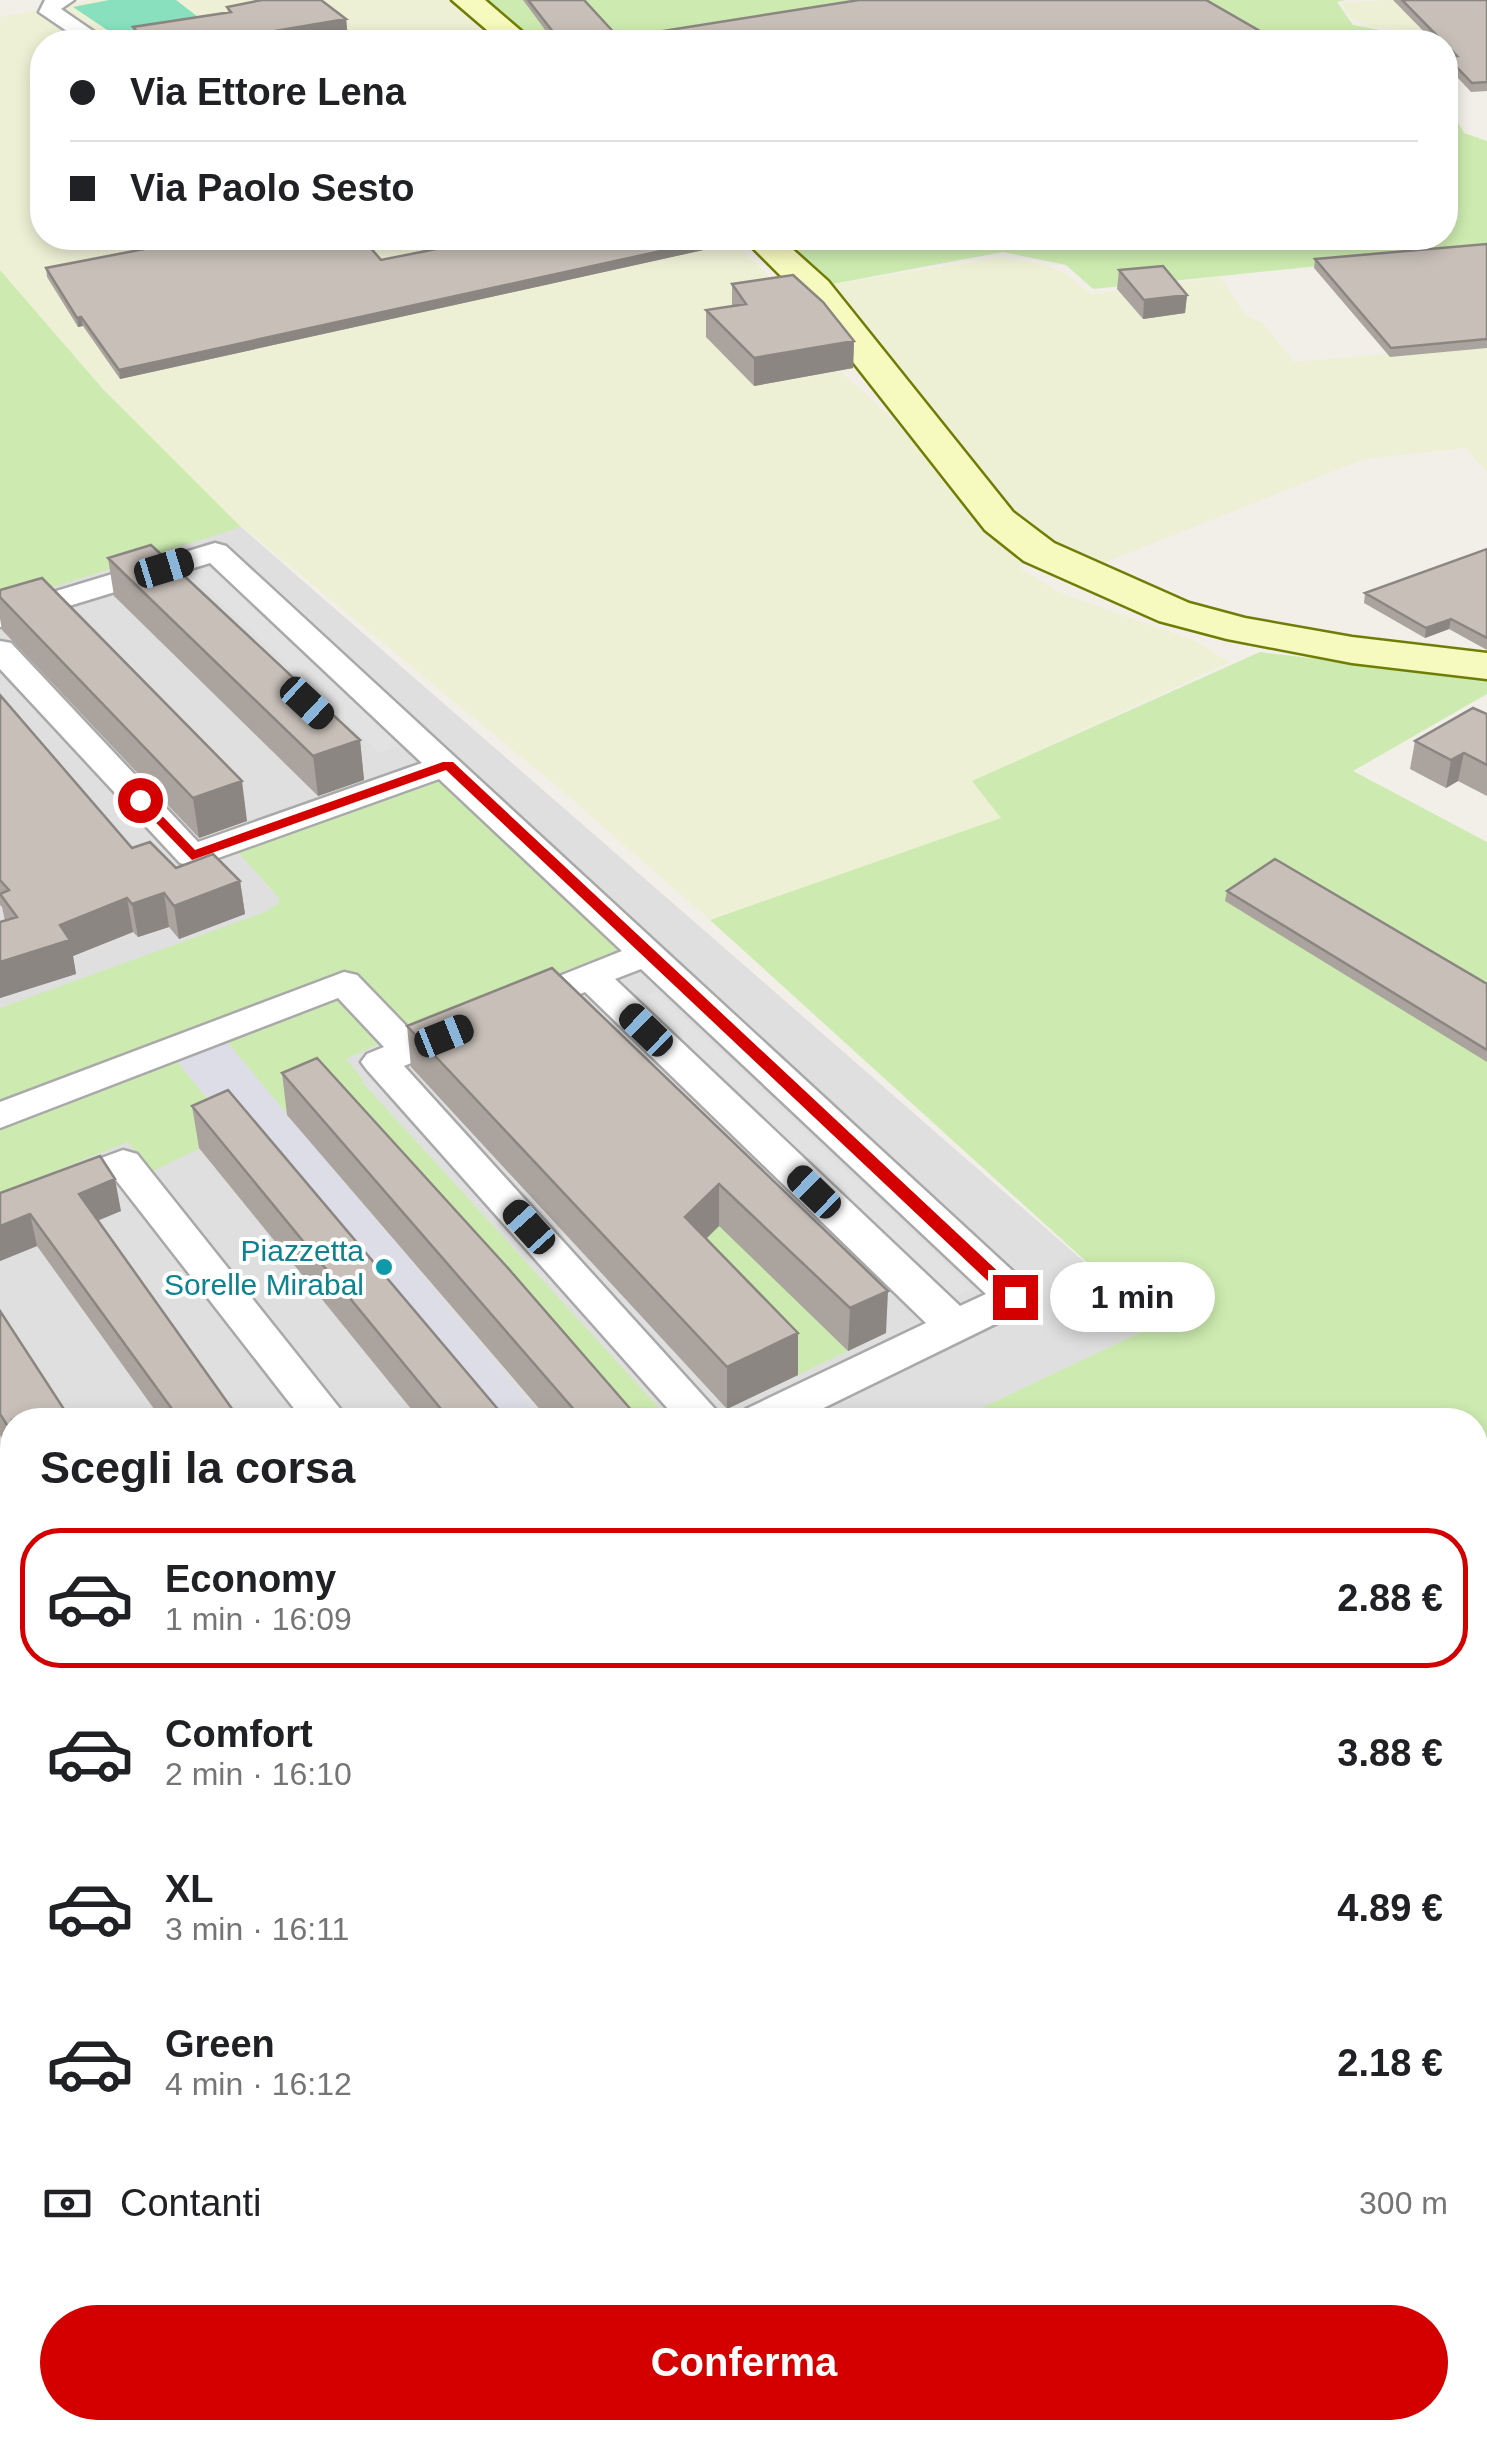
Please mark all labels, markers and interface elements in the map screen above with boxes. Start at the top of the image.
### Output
text: Via Ettore Lena [130,71,406,113]
text: Via Paolo Sesto [130,167,414,209]
car [131,545,197,591]
car [275,672,339,734]
route start [118,778,163,823]
car [614,998,678,1062]
car [411,1011,477,1061]
car [782,1160,846,1224]
car [498,1195,560,1259]
place label: Piazzetta Sorelle Mirabal [164,1234,364,1301]
marker: Piazzetta Sorelle Mirabal [373,1256,395,1278]
callout: 1 min [1050,1262,1215,1332]
route end [993,1275,1038,1320]
text: 1 min [1091,1279,1174,1315]
text: Scegli la corsa [40,1442,355,1493]
icon: car [45,1553,135,1643]
text: Economy [165,1558,336,1600]
text: 2.88 € [1337,1577,1443,1619]
text: 1 min · 16:09 [165,1601,352,1637]
icon: car [45,1708,135,1798]
text: Comfort [165,1713,313,1755]
text: 3.88 € [1337,1732,1443,1774]
text: 2 min · 16:10 [165,1756,352,1792]
icon: car [45,1863,135,1953]
text: XL [165,1868,214,1910]
text: 4.89 € [1337,1887,1443,1929]
text: 3 min · 16:11 [165,1911,349,1947]
icon: car [45,2018,135,2108]
text: Green [165,2023,275,2065]
text: 2.18 € [1337,2042,1443,2084]
text: 4 min · 16:12 [165,2066,352,2102]
icon: cash [40,2176,95,2231]
text: Contanti [120,2182,262,2224]
text: 300 m [1359,2185,1448,2221]
button: Conferma [40,2305,1448,2420]

